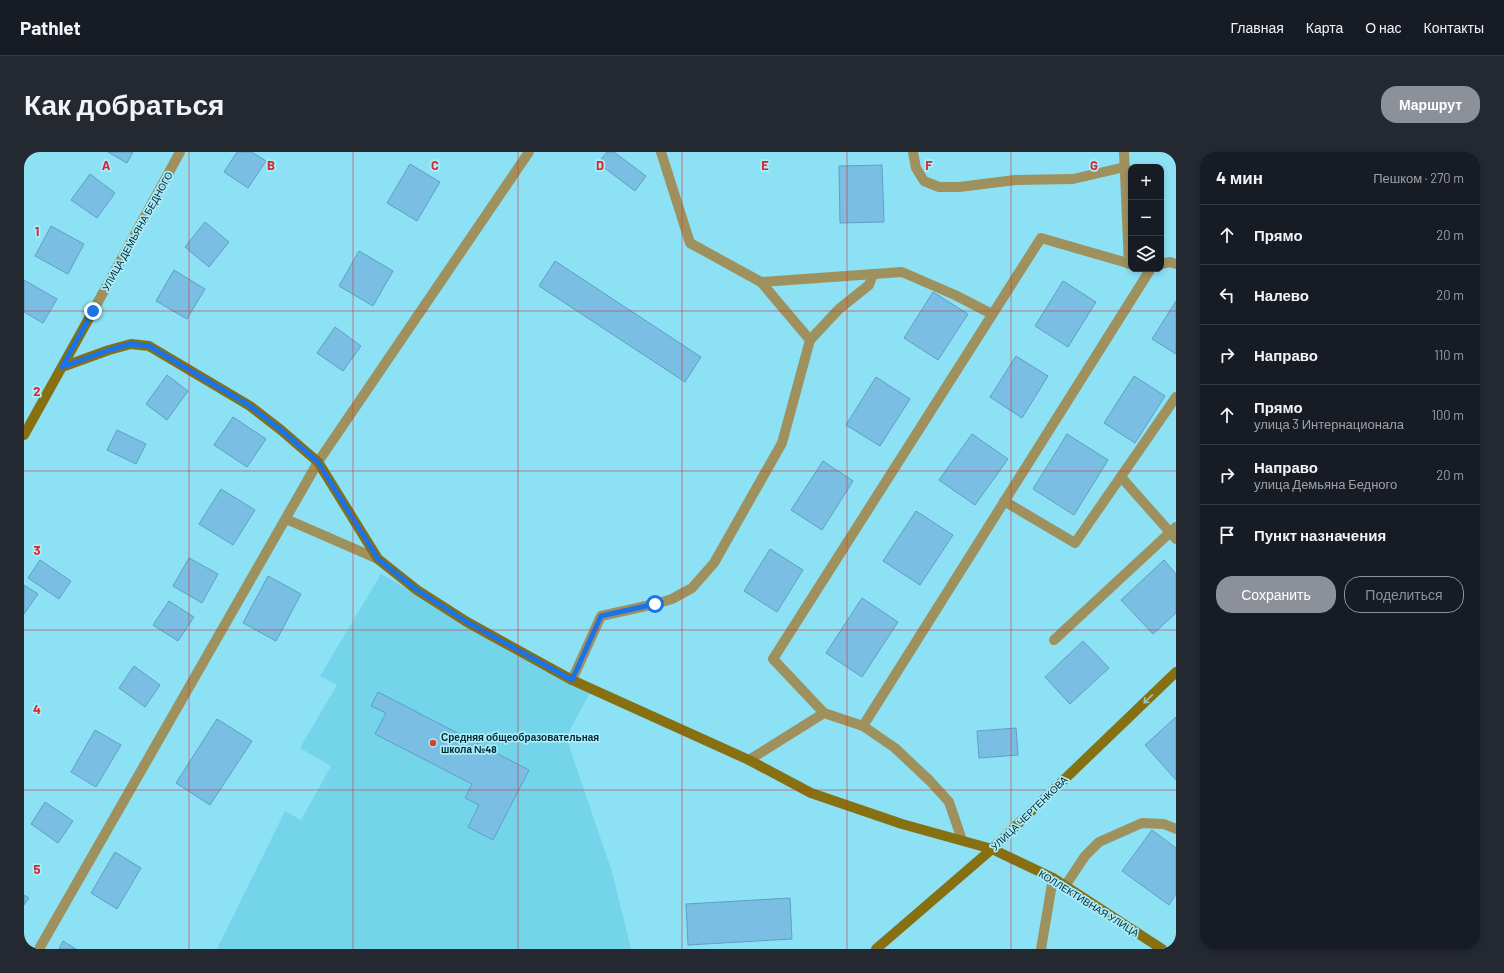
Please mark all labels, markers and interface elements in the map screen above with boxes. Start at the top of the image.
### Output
text: Pathlet [20,16,81,39]
text: Главная [1231,19,1284,36]
text: Карта [1306,19,1343,36]
text: О нас [1365,19,1402,36]
text: Контакты [1424,19,1484,36]
button: Маршрут [1381,86,1480,123]
text: Как добраться [24,87,224,121]
text: A [102,157,111,173]
text: B [267,157,275,173]
text: C [431,157,439,173]
text: D [596,157,604,173]
text: E [761,157,769,173]
text: F [925,157,933,173]
text: G [1090,157,1098,173]
map controls [1128,164,1164,272]
button: + [1128,164,1164,200]
text: 4 мин [1216,167,1263,187]
street label: УЛИЦА ДЕМЬЯНА БЕДНОГО [99,169,175,293]
text: Пешком · 270 m [1373,170,1464,186]
button: − [1128,200,1164,236]
text: 1 [35,223,39,239]
icon: ahead [1216,224,1238,246]
text: Прямо [1254,226,1303,244]
text: 20 m [1436,227,1464,243]
button: layers [1128,236,1164,272]
icon: left [1216,284,1238,306]
text: Налево [1254,286,1309,304]
text: 20 m [1436,287,1464,303]
route end [84,302,102,320]
icon: right [1216,344,1238,366]
text: Направо [1254,346,1318,364]
text: 110 m [1434,347,1464,363]
text: 2 [33,383,41,399]
text: Прямо [1254,398,1303,416]
icon: ahead [1216,404,1238,426]
text: 100 m [1431,407,1464,423]
text: улица 3 Интернационала [1254,416,1404,432]
text: Направо [1254,458,1318,476]
icon: right [1216,464,1238,486]
text: 20 m [1436,467,1464,483]
text: улица Демьяна Бедного [1254,476,1397,492]
icon: arrive [1216,524,1238,546]
text: Пункт назначения [1254,526,1386,544]
text: 3 [33,542,41,558]
button: Сохранить [1216,576,1336,613]
button: Поделиться [1344,576,1464,613]
route start [646,595,664,613]
one-way arrow [1143,694,1153,703]
text: 4 [33,701,41,717]
place label: Средняя общеобразовательная школа №48 [441,731,599,755]
marker: Средняя общеобразовательная школа №48 [428,738,438,748]
street label: УЛИЦА ЧЕРТЕНКОВА [988,773,1070,853]
text: 5 [33,861,41,877]
street label: КОЛЛЕКТИВНАЯ УЛИЦА [1037,867,1142,939]

